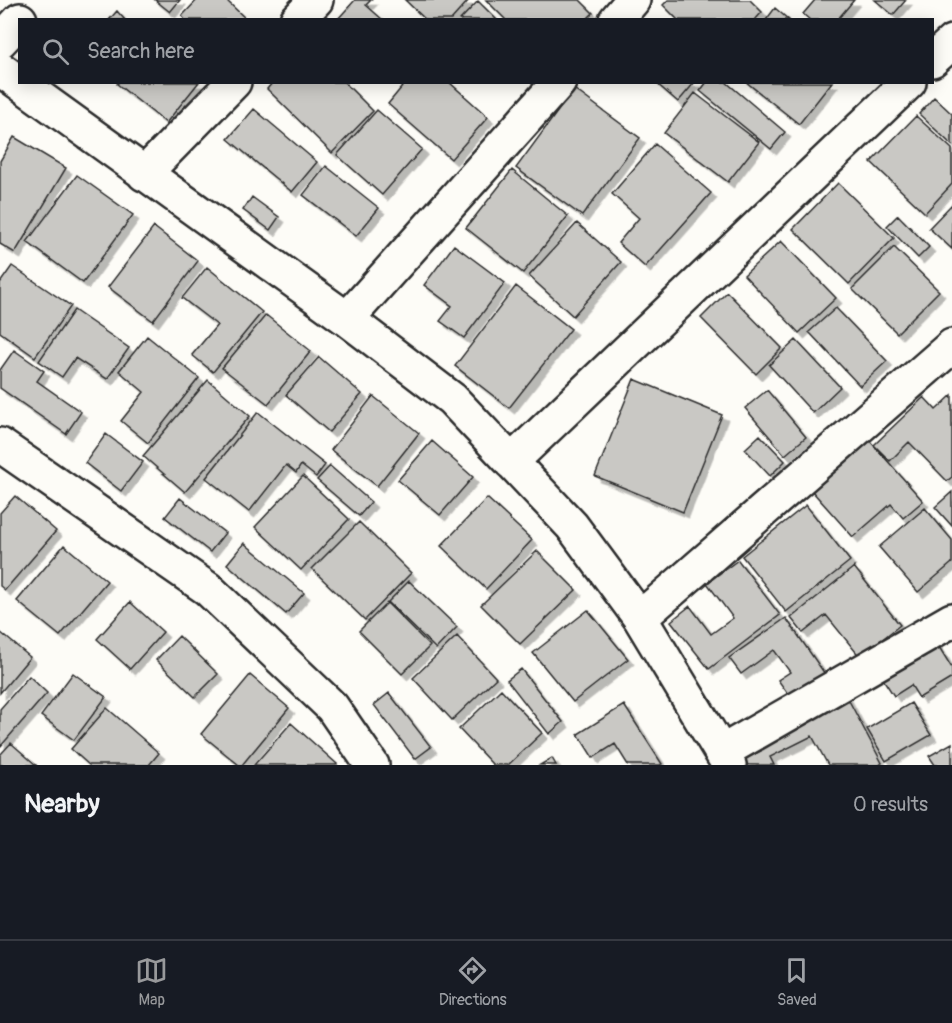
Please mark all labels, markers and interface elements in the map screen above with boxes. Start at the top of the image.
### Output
search box [18,18,934,84]
icon: search [39,35,72,68]
text: Search here [87,37,194,65]
text: Nearby [24,788,100,820]
text: 0 results [853,792,928,817]
tab: Map [135,954,168,1010]
tab: Directions [439,954,507,1010]
tab: Saved [777,954,817,1010]

